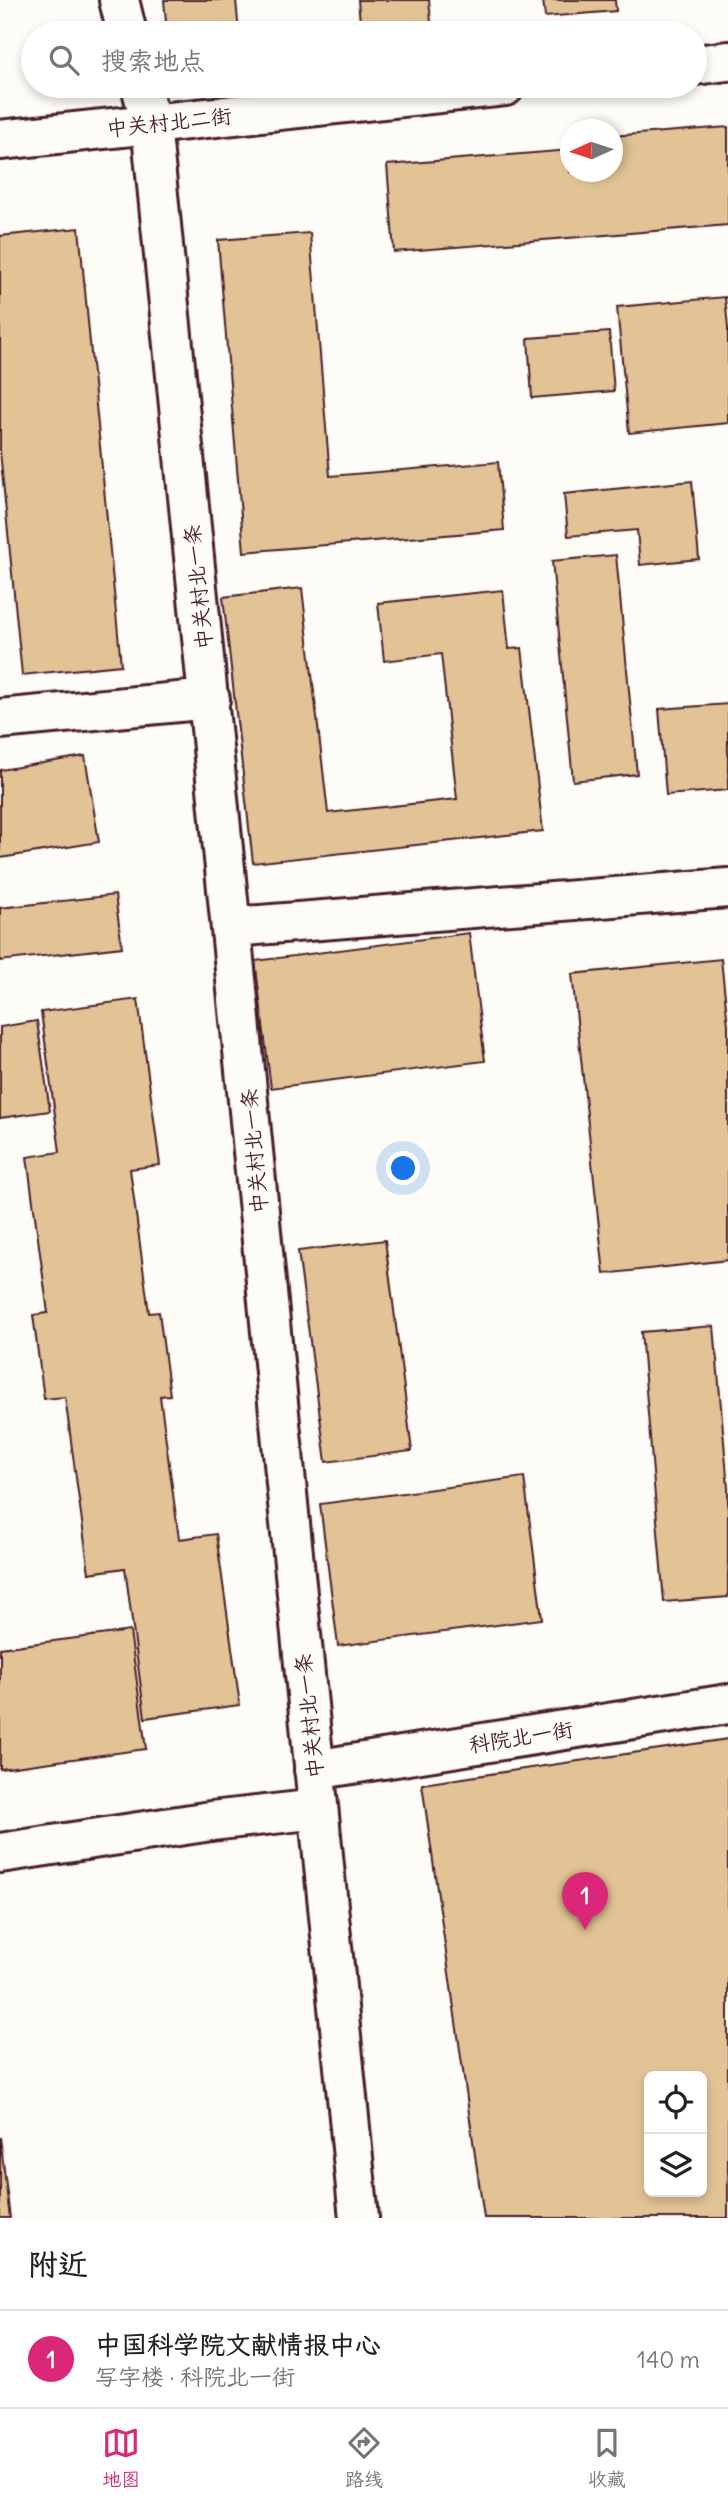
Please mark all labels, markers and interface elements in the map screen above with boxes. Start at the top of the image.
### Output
search box [21,21,707,98]
icon: search [45,41,83,79]
text: 搜索地点 [101,44,205,77]
street label: 中关村北二街 [105,102,233,142]
north arrow [560,119,623,182]
street label: 中关村北一条 [178,523,218,651]
street label: 中关村北一条 [235,1087,273,1215]
your location [386,1151,420,1185]
street label: 中关村北一条 [289,1652,329,1780]
street label: 科院北一街 [467,1715,575,1759]
pin: 1 [562,1872,608,1930]
map controls [644,2071,707,2197]
button: locate [644,2071,707,2134]
button: layers [644,2134,707,2197]
text: 附近 [28,2245,88,2283]
text: 中国科学院文献情报中心 [95,2328,381,2361]
text: 1 [46,2345,56,2374]
text: 140 m [637,2345,700,2374]
text: 写字楼 · 科院北一街 [95,2362,295,2391]
tab: 地图 [102,2424,140,2491]
tab: 路线 [345,2424,383,2491]
tab: 收藏 [588,2424,626,2491]

